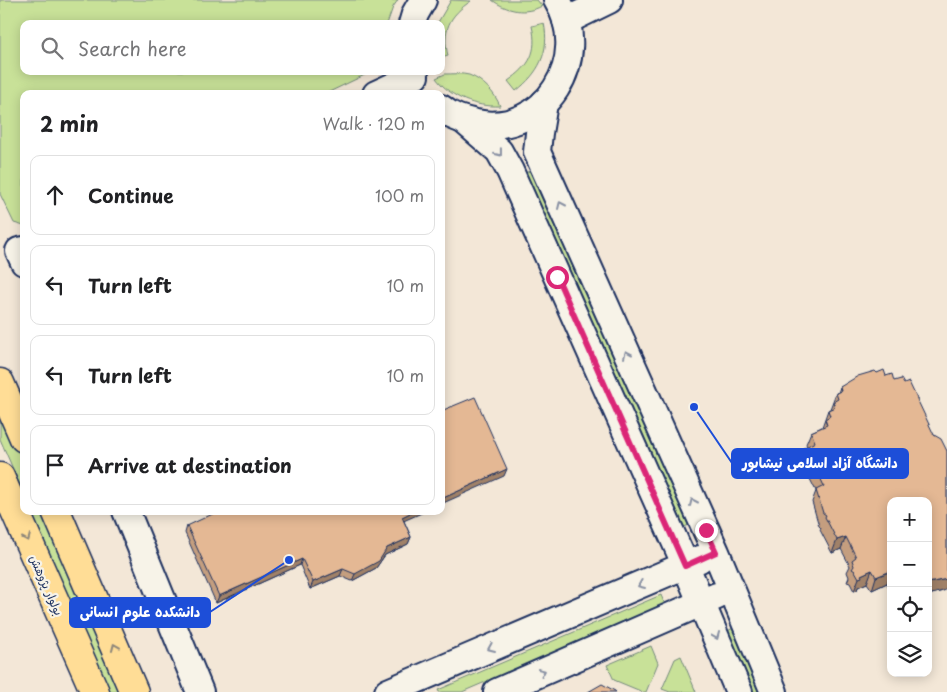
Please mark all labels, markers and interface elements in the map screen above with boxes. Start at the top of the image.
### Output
search box [20,20,445,75]
icon: search [38,34,66,62]
text: Search here [78,34,187,62]
text: 2 min [40,107,99,139]
text: Walk · 120 m [323,111,425,135]
one-way arrow [493,147,501,156]
icon: ahead [41,181,69,209]
text: Continue [88,181,174,209]
text: 100 m [375,183,424,207]
one-way arrow [556,201,567,210]
route start [546,266,569,289]
icon: left [41,271,69,299]
text: Turn left [88,271,172,299]
text: 10 m [387,273,424,297]
one-way arrow [623,350,634,359]
icon: left [41,361,69,389]
text: Turn left [88,361,172,389]
text: 10 m [387,363,424,387]
callout: دانشگاه آزاد اسلامی نیشابور [732,449,908,478]
icon: arrive [41,451,69,479]
text: Arrive at destination [88,451,292,479]
text: دانشگاه آزاد اسلامی نیشابور [741,452,898,473]
map controls [887,497,932,677]
button: + [887,497,932,542]
one-way arrow [689,498,700,507]
route end [695,519,718,542]
one-way arrow [20,533,31,542]
button: − [887,542,932,587]
street label: بولوار پژوهش [26,552,68,618]
one-way arrow [637,579,645,589]
button: locate [887,587,932,632]
callout: دانشکده علوم انسانی [70,598,210,627]
text: دانشکده علوم انسانی [80,601,200,623]
one-way arrow [709,631,720,640]
button: layers [887,632,932,677]
one-way arrow [487,642,496,653]
one-way arrow [110,643,121,652]
one-way arrow [537,668,546,679]

